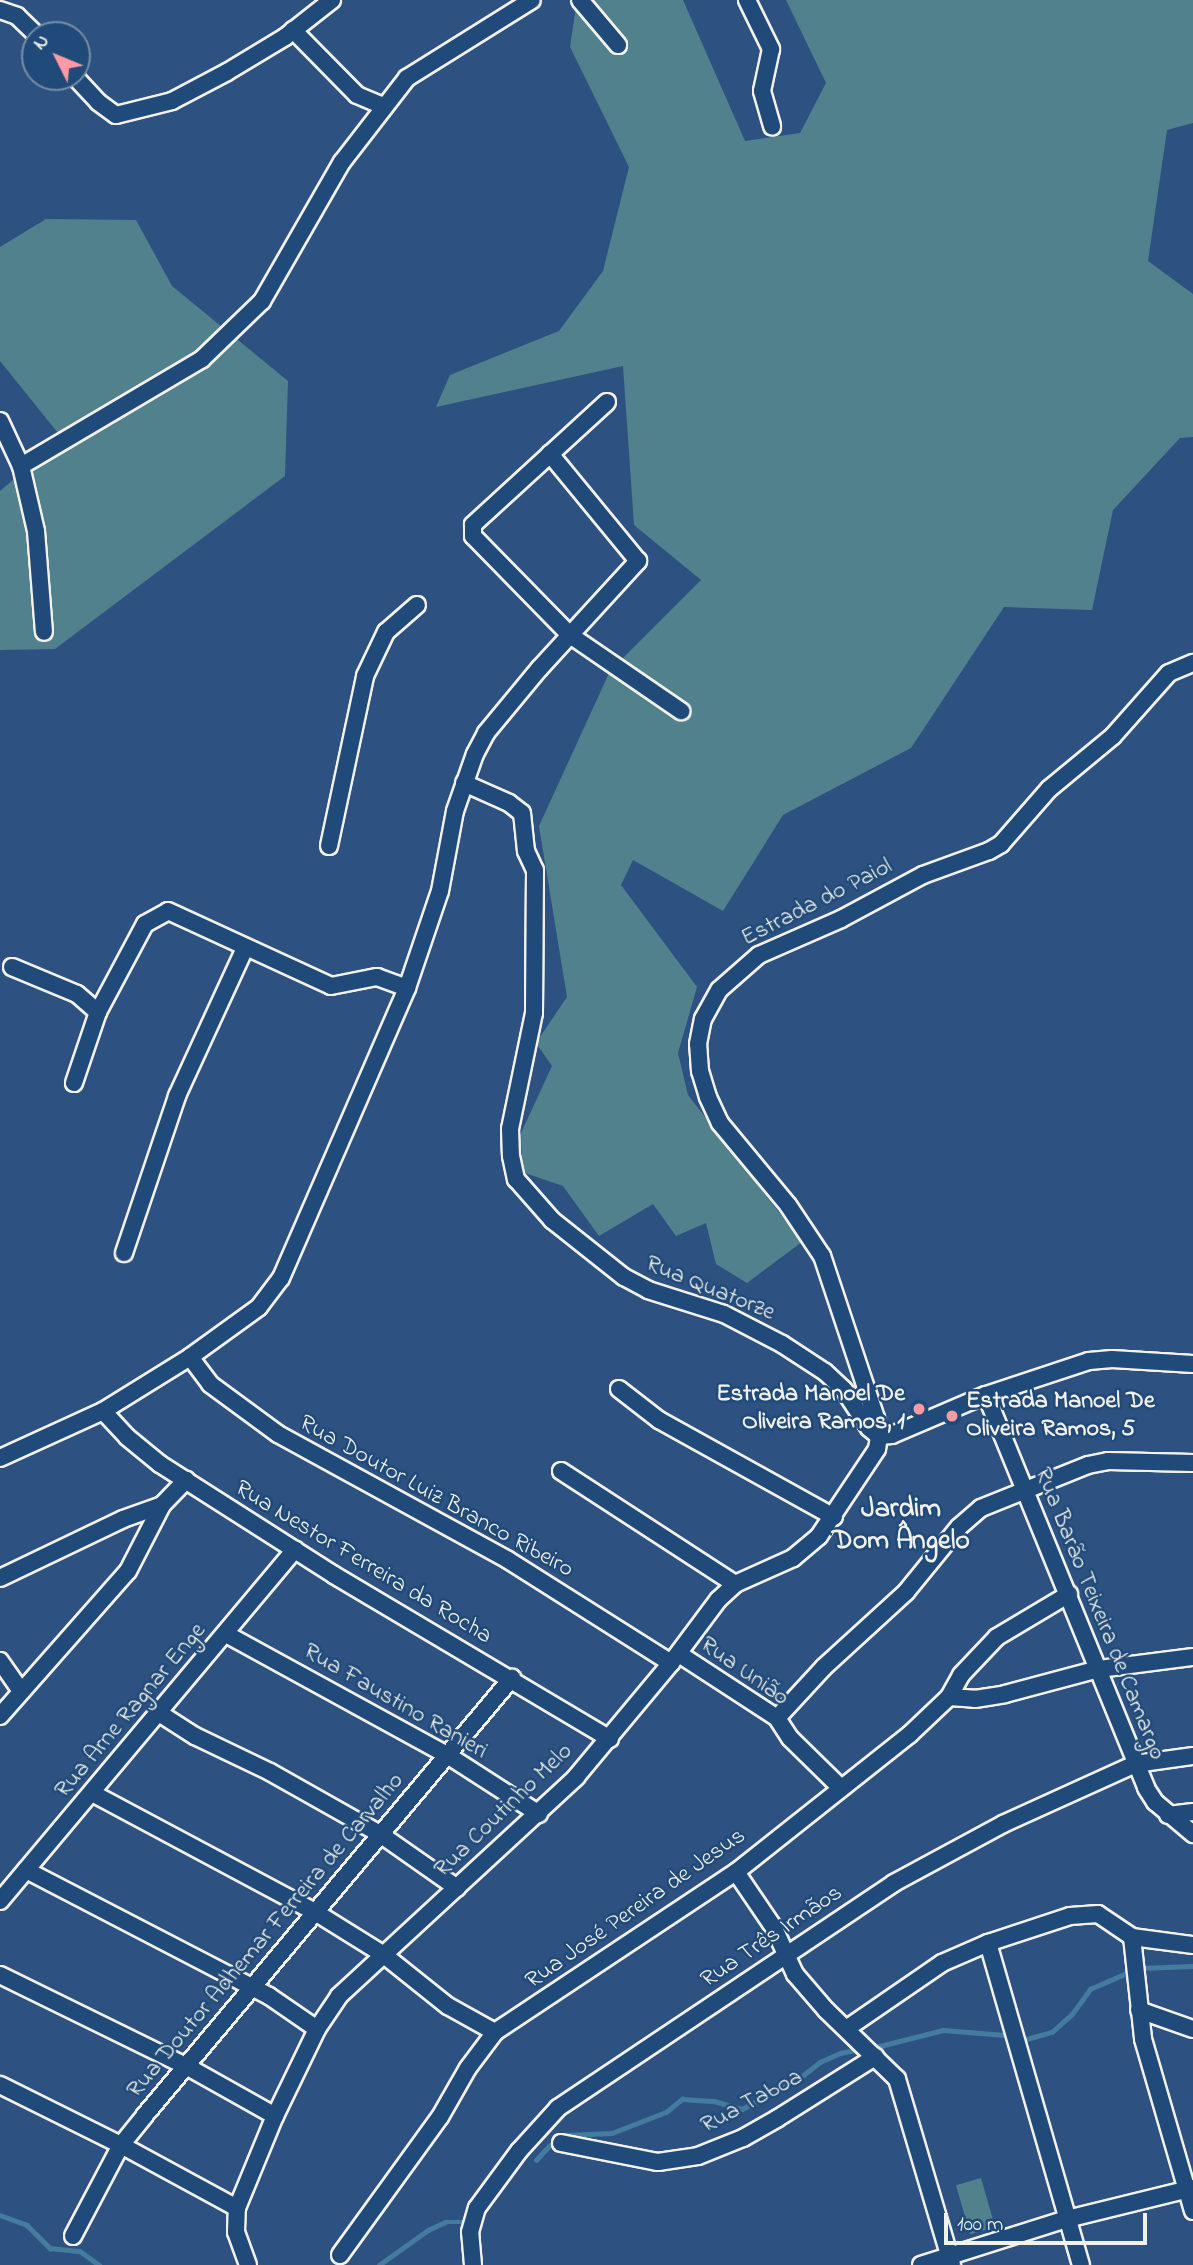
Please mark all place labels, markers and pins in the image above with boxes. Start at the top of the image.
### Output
place label: Estrada Manoel De Oliveira Ramos, 1 [716,1381,905,1437]
place label: Estrada Manoel De Oliveira Ramos, 5 [966,1388,1155,1444]
marker: Estrada Manoel De Oliveira Ramos, 1 [911,1401,927,1417]
marker: Estrada Manoel De Oliveira Ramos, 5 [944,1408,960,1424]

